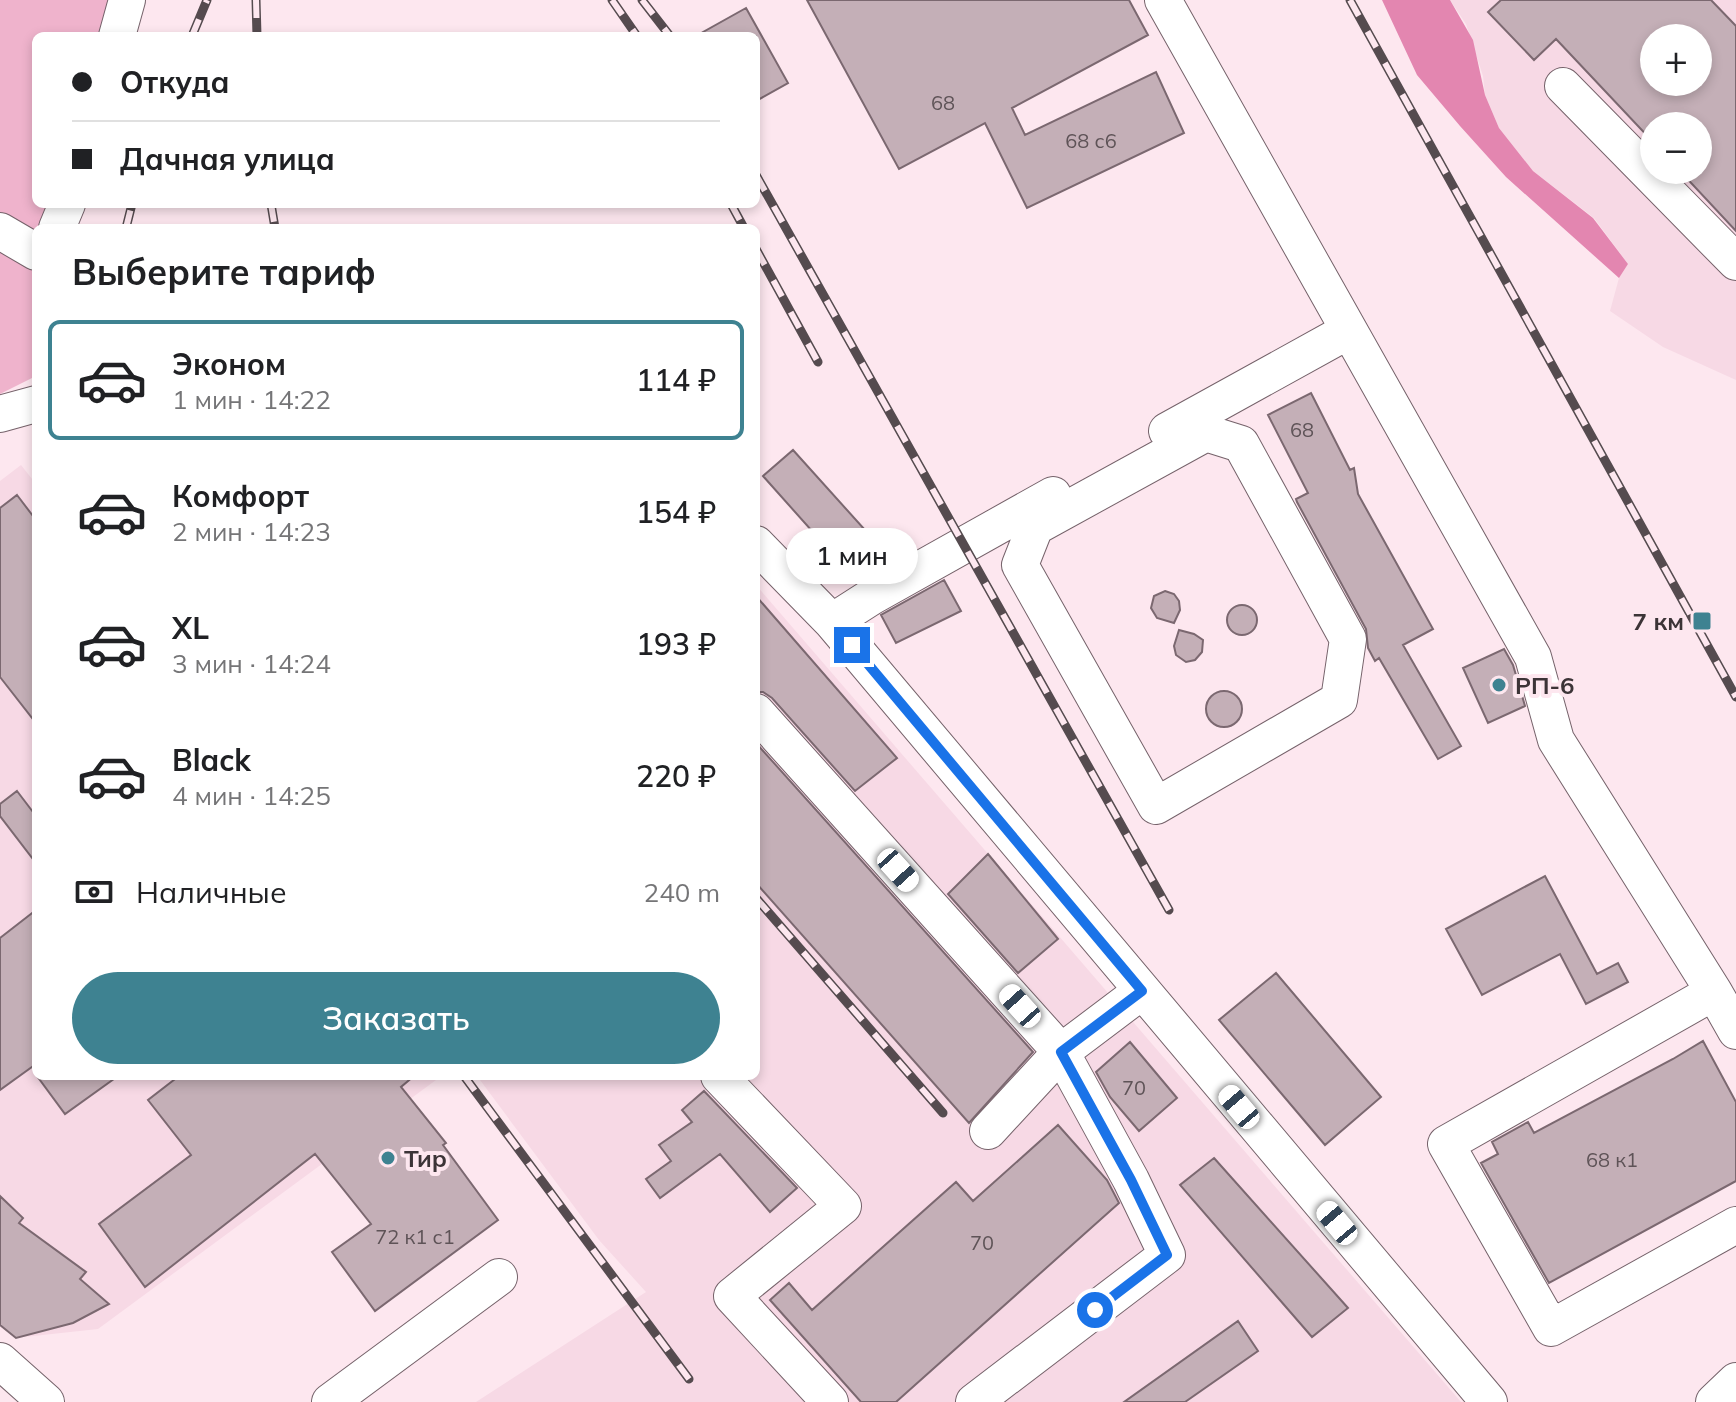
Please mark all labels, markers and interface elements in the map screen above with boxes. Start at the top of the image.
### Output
map controls [1640,24,1712,184]
button: + [1640,24,1712,96]
text: Откуда [120,63,230,101]
house number: 68 [931,90,955,115]
button: − [1640,112,1712,184]
house number: 68 с6 [1065,128,1117,153]
text: Дачная улица [120,140,335,178]
text: Выберите тариф [72,249,376,294]
icon: car [76,344,148,416]
text: Эконом [172,345,286,383]
text: 114 ₽ [636,361,716,399]
text: 1 мин · 14:22 [172,383,331,416]
house number: 68 [1290,417,1314,442]
icon: car [76,476,148,548]
text: Комфорт [172,477,309,515]
text: 154 ₽ [636,493,716,531]
text: 2 мин · 14:23 [172,515,331,548]
callout: 1 мин [786,529,918,585]
text: 1 мин [816,539,888,572]
place label: 7 км [1633,606,1684,636]
icon: car [76,608,148,680]
text: XL [172,609,209,647]
marker: 7 км [1691,610,1713,632]
text: 193 ₽ [636,625,716,663]
route end [834,627,870,663]
text: 3 мин · 14:24 [172,647,331,680]
place label: РП-6 [1515,670,1574,700]
marker: РП-6 [1490,676,1508,694]
icon: car [76,740,148,812]
text: Black [172,741,251,779]
text: 220 ₽ [636,757,716,795]
text: 4 мин · 14:25 [172,779,331,812]
car [873,844,923,896]
icon: cash [72,870,116,914]
text: Наличные [136,873,287,911]
text: 240 m [644,876,720,909]
button: Заказать [72,972,720,1064]
car [995,980,1045,1032]
house number: 70 [1122,1075,1146,1100]
car [1214,1081,1264,1133]
place label: Тир [404,1143,447,1173]
house number: 68 к1 [1586,1147,1638,1172]
marker: Тир [379,1149,397,1167]
car [1312,1197,1362,1249]
house number: 72 к1 с1 [375,1224,455,1249]
house number: 70 [970,1230,994,1255]
route start [1077,1292,1113,1328]

